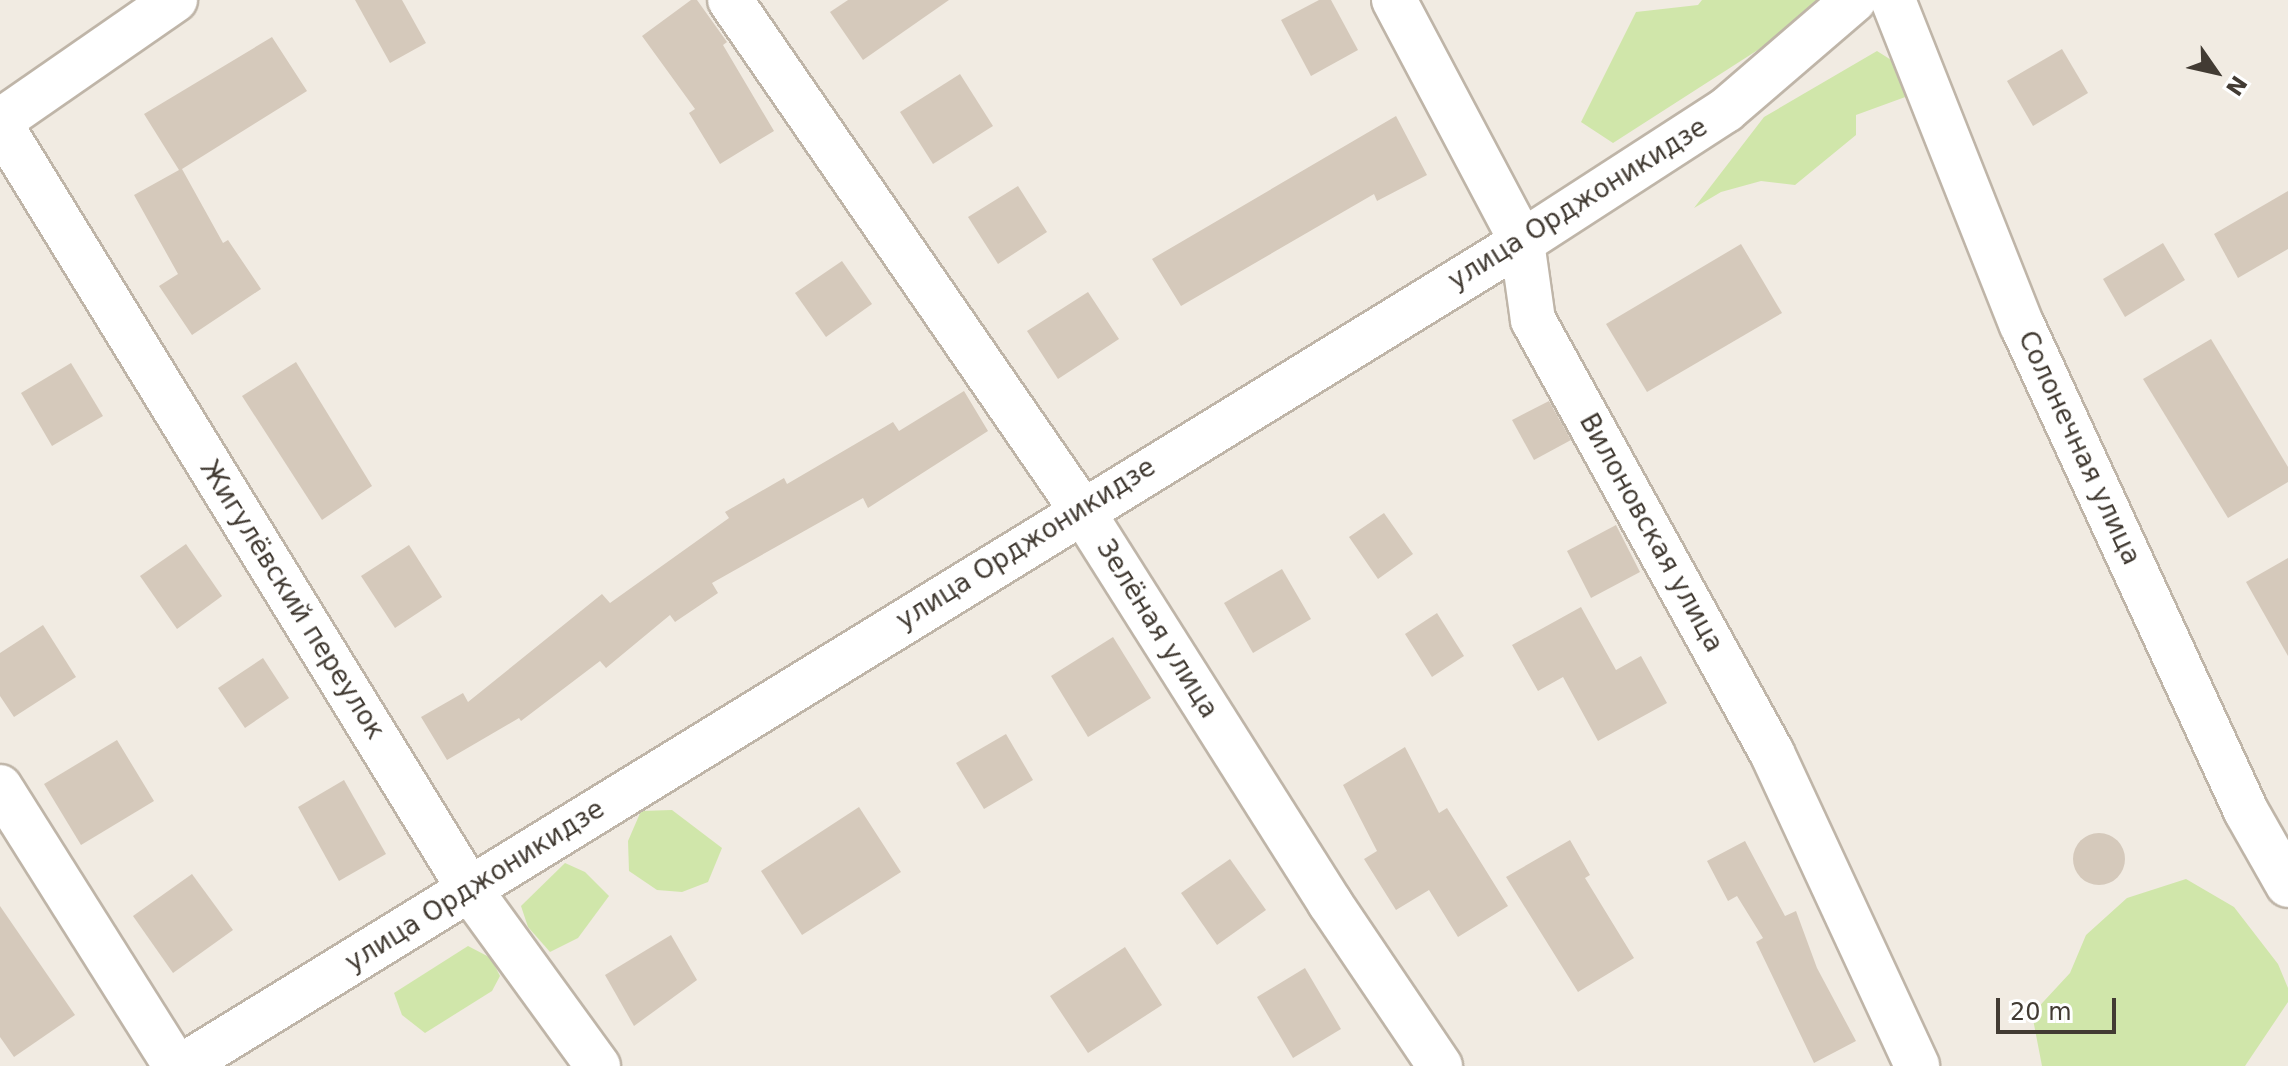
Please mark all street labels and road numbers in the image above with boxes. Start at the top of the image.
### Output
street label: улица Орджоникидзе [1443,111,1713,297]
street label: Солонечная улица [2011,326,2147,570]
street label: Вилоновская улица [1572,408,1730,658]
street label: улица Орджоникидзе [891,451,1161,637]
street label: Жигулёвский переулок [193,455,391,745]
street label: Зелёная улица [1090,534,1224,724]
street label: улица Орджоникидзе [340,793,610,979]

